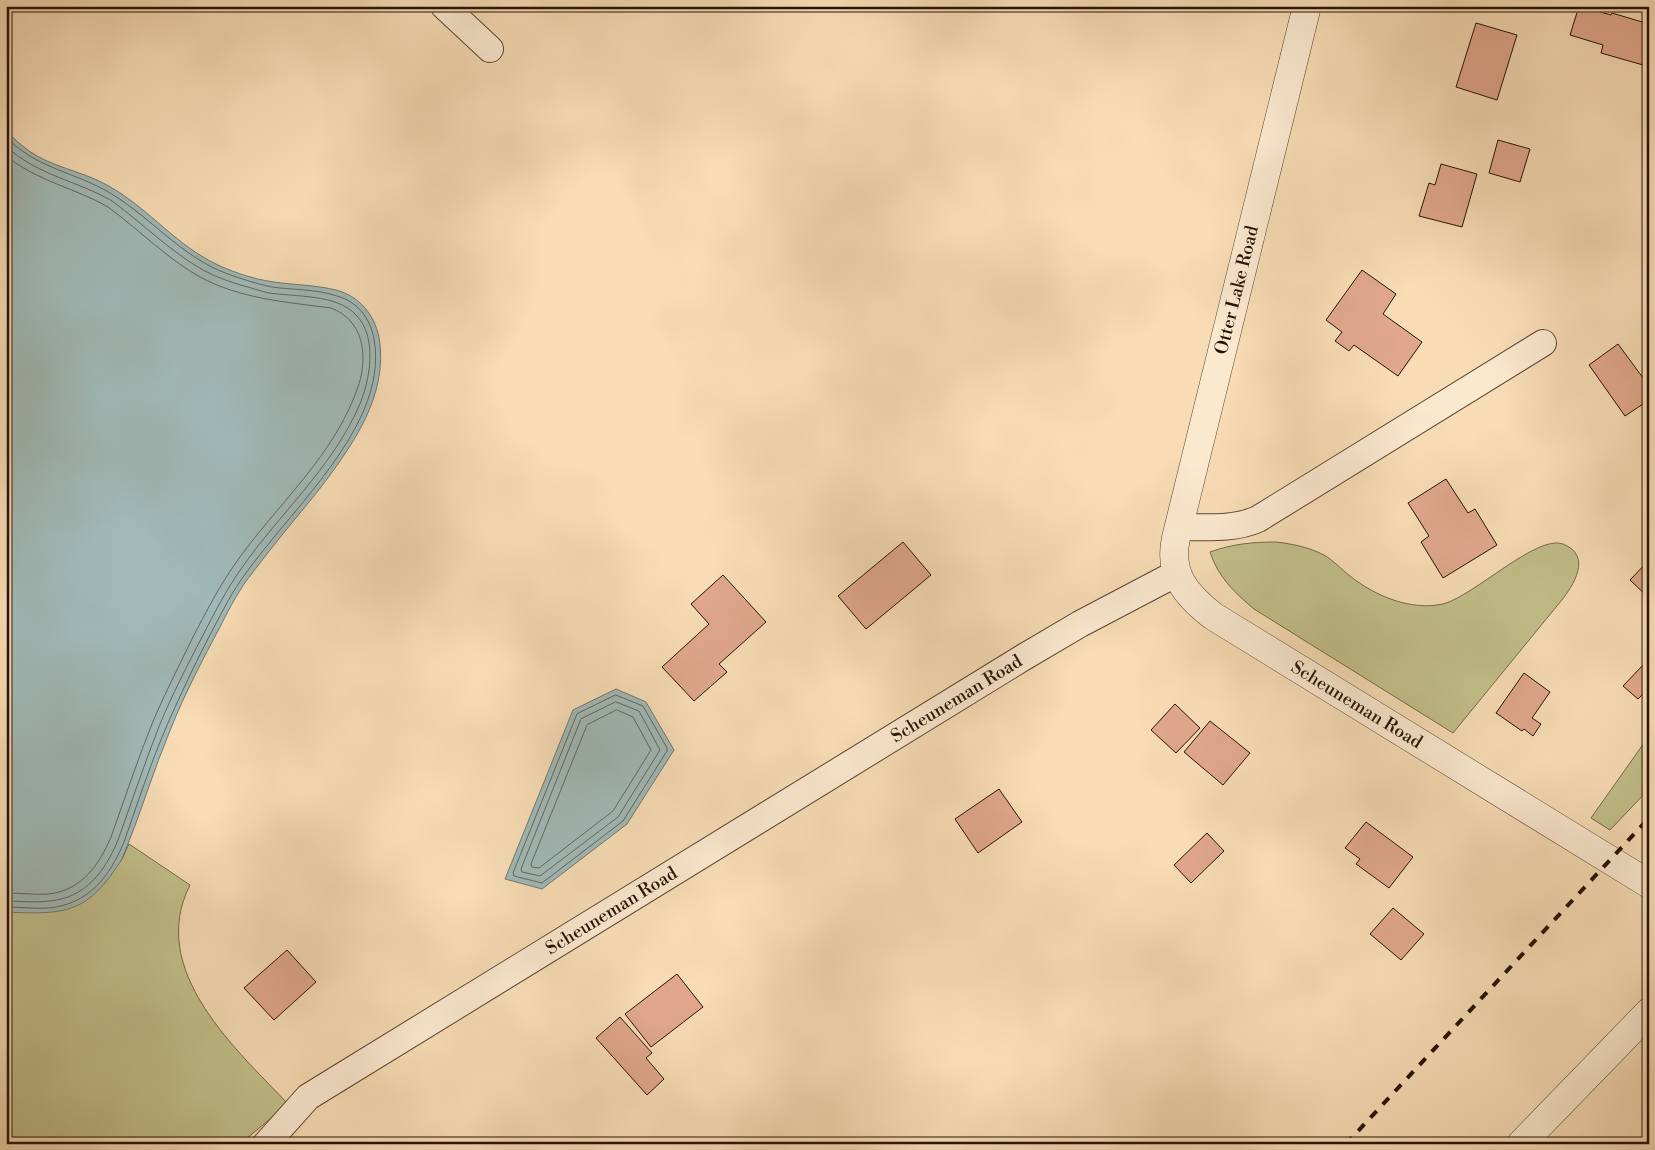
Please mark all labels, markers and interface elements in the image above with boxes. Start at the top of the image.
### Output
street label: Otter Lake Road [1210,222,1264,357]
street label: Scheuneman Road [886,649,1027,748]
street label: Scheuneman Road [1287,655,1428,754]
street label: Scheuneman Road [541,861,682,960]

